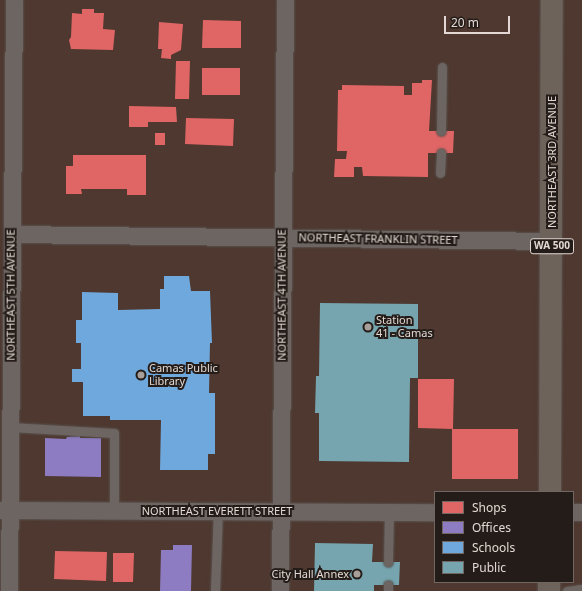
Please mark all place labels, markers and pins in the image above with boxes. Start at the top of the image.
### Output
place label: Station 41 - Camas [376,314,433,340]
marker: Station 41 - Camas [363,322,373,332]
place label: Camas Public Library [149,362,218,388]
marker: Camas Public Library [136,370,146,380]
place label: City Hall Annex [271,567,349,581]
marker: City Hall Annex [352,569,362,579]

